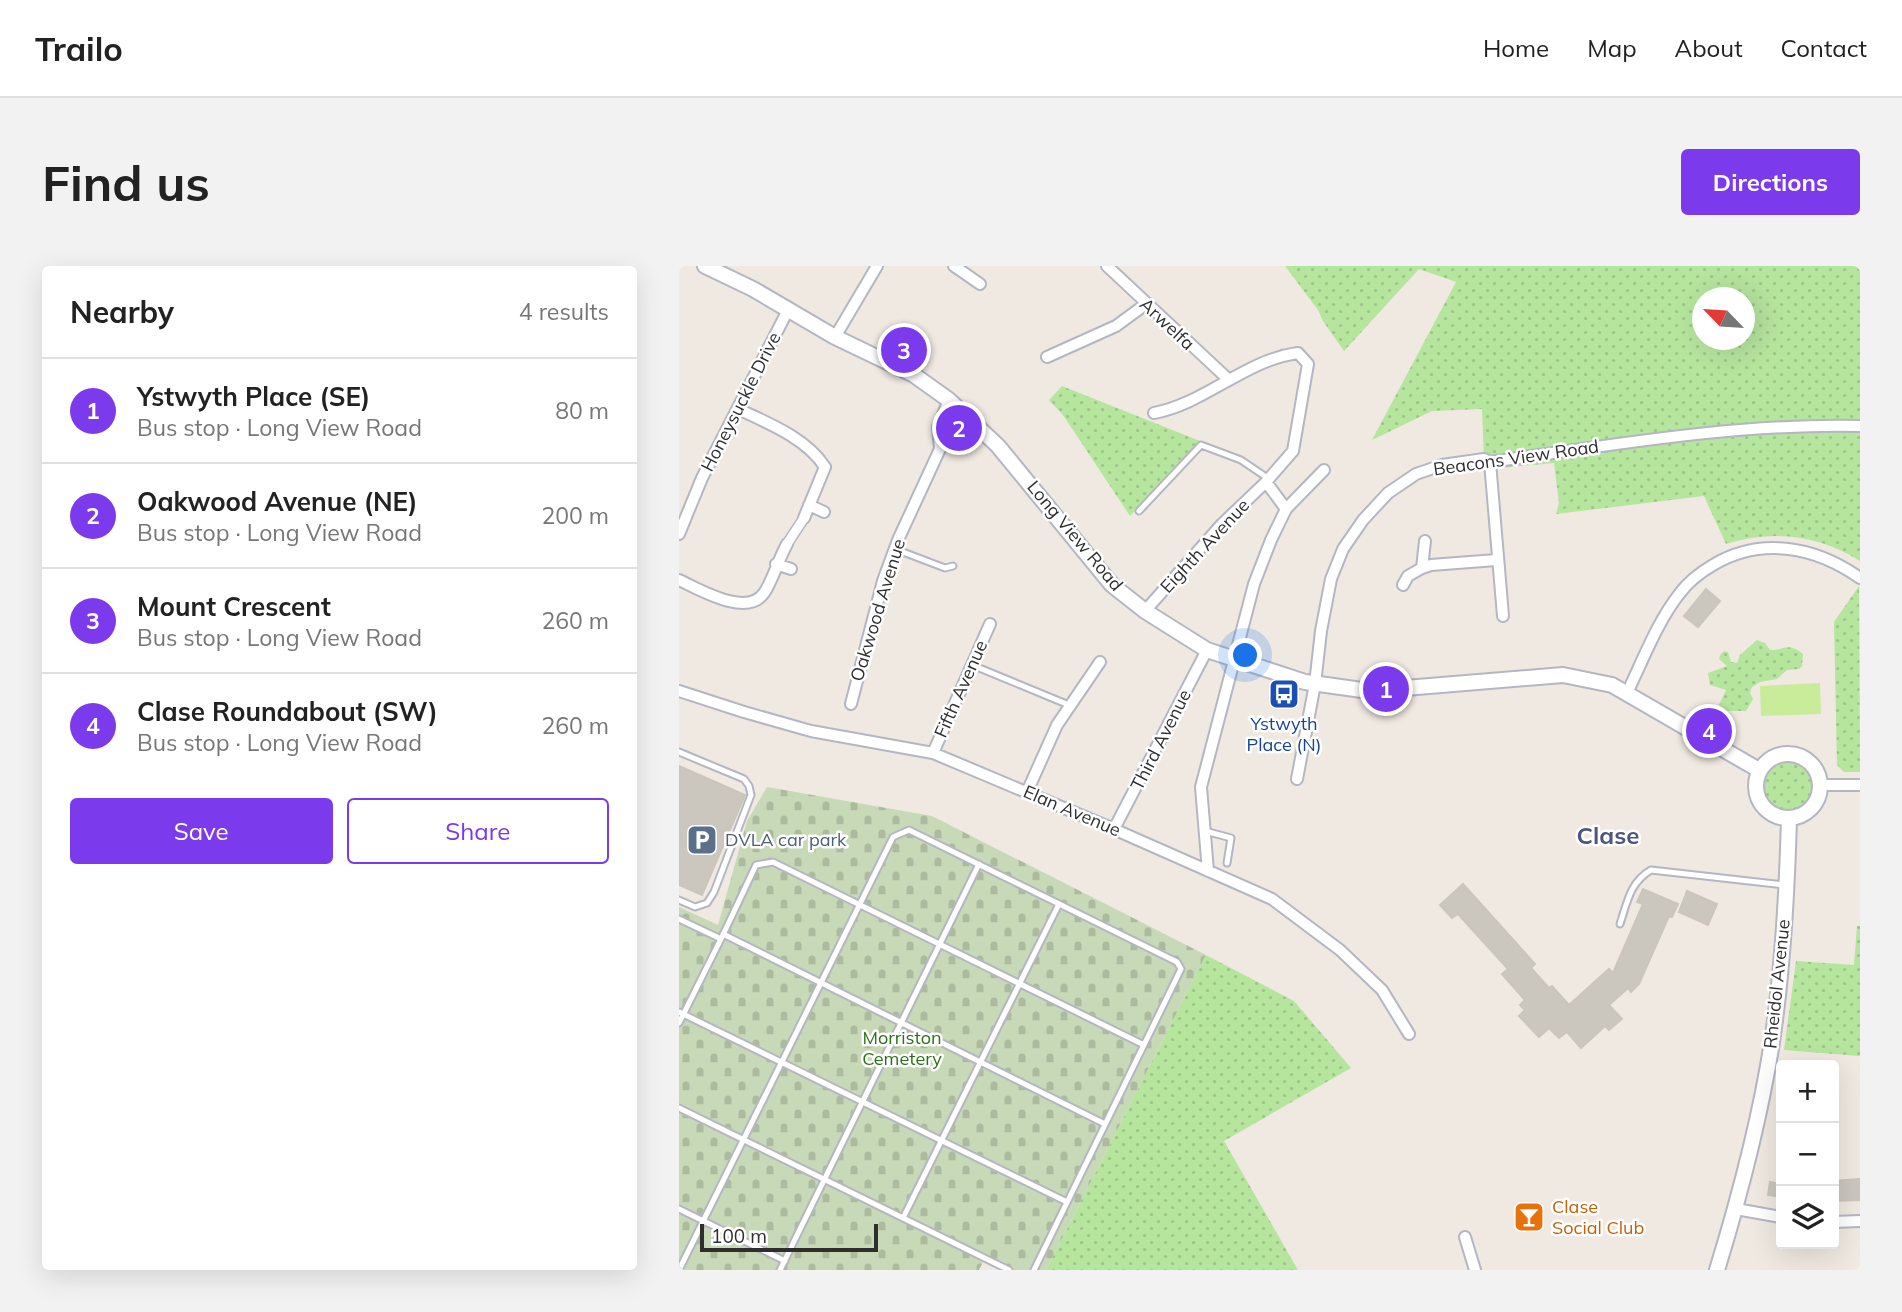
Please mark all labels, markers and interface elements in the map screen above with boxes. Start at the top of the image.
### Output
text: Trailo [35,28,123,69]
text: Home [1483,33,1549,63]
text: Map [1587,33,1637,63]
text: About [1675,33,1743,63]
text: Contact [1781,33,1867,63]
button: Directions [1681,149,1860,215]
text: Find us [42,152,210,213]
north arrow [1692,287,1755,350]
street label: Arwelfa [1135,292,1200,355]
text: Nearby [70,293,174,331]
text: 4 results [519,297,609,326]
pin: 3 [881,324,927,376]
street label: Honeysuckle Drive [695,328,786,475]
text: Ystwyth Place (SE) [137,380,370,413]
text: 1 [86,396,100,425]
text: 80 m [555,396,609,425]
pin: 2 [936,402,982,454]
text: Bus stop · Long View Road [137,413,422,442]
street label: Beacons View Road [1432,434,1600,481]
street label: Long View Road [1023,476,1128,596]
text: Oakwood Avenue (NE) [137,485,417,518]
street label: Eighth Avenue [1155,494,1254,598]
text: 2 [86,501,100,530]
text: 200 m [541,501,609,530]
text: Bus stop · Long View Road [137,518,422,547]
street label: Oakwood Avenue [845,536,910,684]
text: Mount Crescent [137,590,331,623]
text: 3 [86,606,100,635]
text: 260 m [541,606,609,635]
text: Bus stop · Long View Road [137,623,422,652]
street label: Fifth Avenue [929,636,992,741]
your location [1228,638,1262,672]
pin: 1 [1363,663,1409,715]
bus stop icon: Ystwyth Place (N) [1267,677,1301,711]
street label: Third Avenue [1125,685,1196,794]
text: Clase Roundabout (SW) [137,695,438,728]
pin: 4 [1686,705,1732,757]
text: 4 [86,711,100,740]
text: 260 m [541,711,609,740]
place label: Ystwyth Place (N) [1247,712,1321,756]
text: Bus stop · Long View Road [137,728,422,757]
street label: Elan Avenue [1020,780,1124,841]
button: Save [70,798,333,864]
button: Share [347,798,609,864]
district label: Clase [1577,820,1639,850]
parking icon: DVLA car park [685,823,719,857]
place label: DVLA car park [725,828,847,851]
street label: Rheidol Avenue [1758,918,1795,1050]
park label: Morriston Cemetery [862,1026,942,1070]
map controls [1776,1060,1839,1249]
button: + [1776,1060,1839,1123]
button: − [1776,1123,1839,1186]
button: layers [1776,1186,1839,1249]
place label: Clase Social Club [1552,1195,1644,1239]
bar icon: Clase Social Club [1512,1200,1546,1234]
scale bar [700,1221,879,1253]
text: 100 m [711,1224,767,1248]

